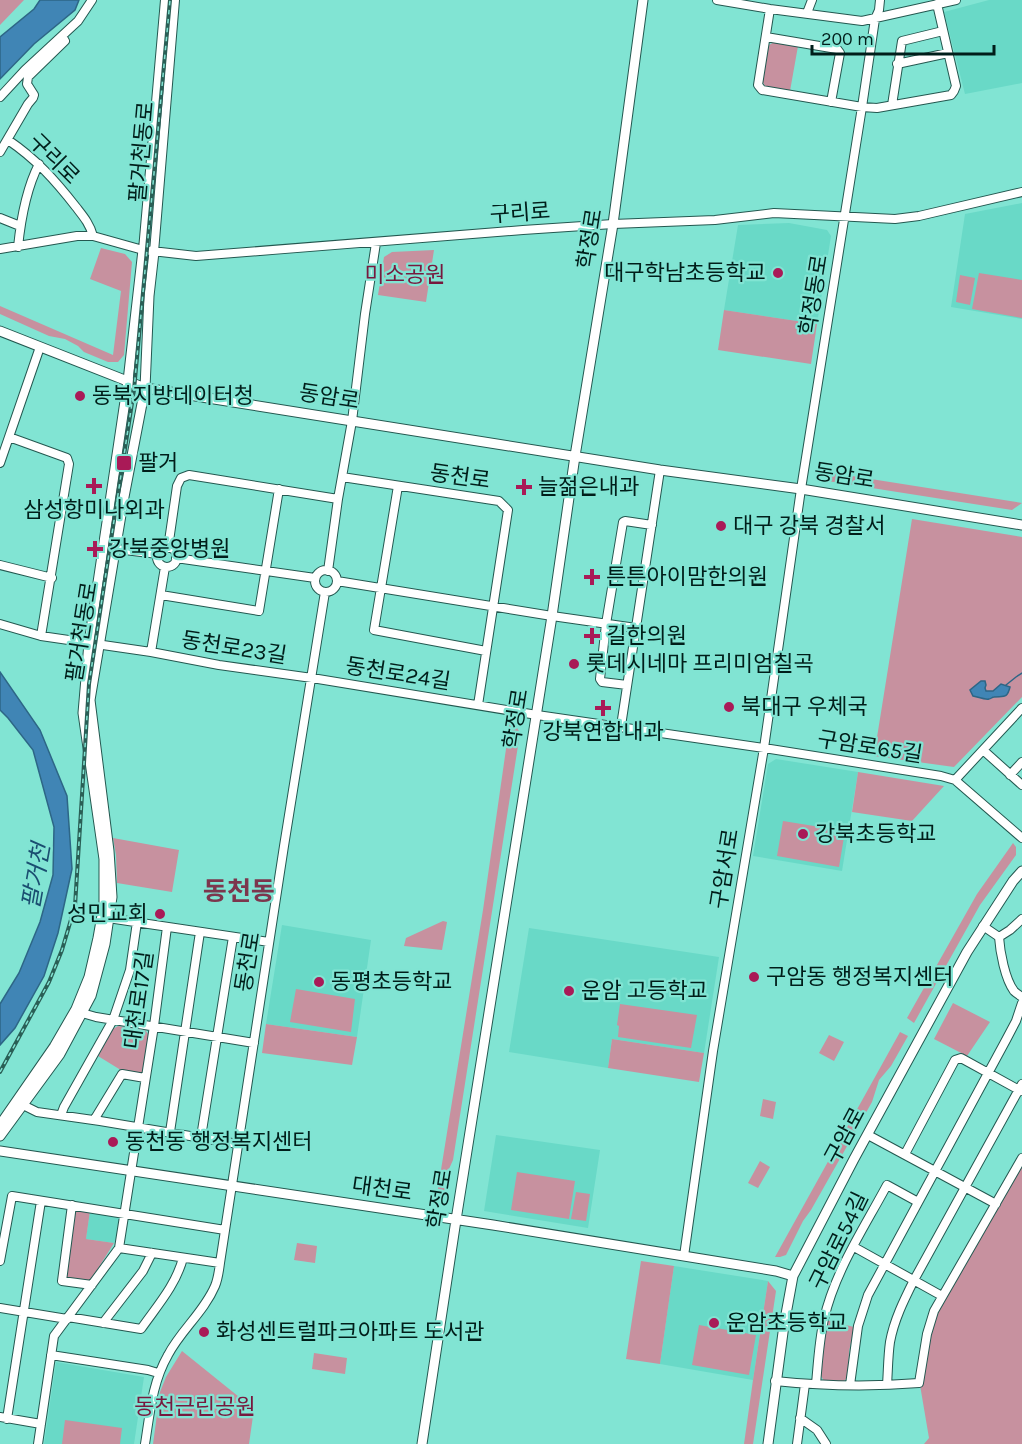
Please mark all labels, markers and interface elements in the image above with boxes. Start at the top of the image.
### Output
scale bar [812,18,994,56]
text: 200 m [821,28,874,50]
street label: 팔거천동로 [125,100,159,204]
street label: 구리로 [23,128,85,190]
street label: 구리로 [489,198,551,228]
street label: 학정로 [572,207,608,271]
street label: 학정동로 [795,253,833,337]
place label: 대구학남초등학교 [604,260,766,286]
park label: 미소공원 [365,262,445,288]
marker: 대구학남초등학교 [771,266,785,280]
street label: 동암로 [297,379,361,415]
place label: 동북지방데이터청 [92,383,254,409]
marker: 동북지방데이터청 [73,389,87,403]
place label: 팔거 [138,450,178,476]
marker: 팔거 [115,454,133,472]
street label: 동암로 [812,458,876,494]
street label: 동천로 [428,460,492,494]
place label: 늘젊은내과 [538,474,639,500]
marker: 삼성항미나외과 [85,477,103,495]
marker: 늘젊은내과 [515,478,533,496]
place label: 삼성항미나외과 [23,497,165,523]
place label: 대구 강북 경찰서 [733,513,885,539]
marker: 대구 강북 경찰서 [714,519,728,533]
place label: 강북중앙병원 [109,536,230,562]
marker: 강북중앙병원 [86,540,104,558]
place label: 튼튼아이맘한의원 [606,564,768,590]
marker: 튼튼아이맘한의원 [583,568,601,586]
street label: 팔거천동로 [61,580,103,684]
place label: 길한의원 [606,623,687,649]
street label: 동천로23길 [179,627,289,669]
marker: 길한의원 [583,627,601,645]
place label: 롯데시네마 프리미엄칠곡 [586,651,814,677]
street label: 동천로24길 [344,653,452,695]
marker: 롯데시네마 프리미엄칠곡 [567,657,581,671]
street label: 학정로 [498,687,534,751]
place label: 북대구 우체국 [741,694,868,720]
marker: 강북연합내과 [594,699,612,717]
marker: 북대구 우체국 [722,700,736,714]
place label: 강북연합내과 [542,719,664,745]
street label: 구암로65길 [816,726,924,768]
place label: 강북초등학교 [815,821,936,847]
street label: 구암서로 [706,827,744,911]
marker: 강북초등학교 [796,827,810,841]
water label: 팔거천 [16,838,56,911]
district label: 동천동 [203,876,275,907]
place label: 성민교회 [67,901,148,927]
marker: 성민교회 [153,907,167,921]
street label: 동천로 [230,930,266,994]
street label: 대천로17길 [119,949,159,1051]
place label: 구암동 행정복지센터 [766,964,953,990]
place label: 동평초등학교 [331,969,452,995]
marker: 구암동 행정복지센터 [747,970,761,984]
marker: 동평초등학교 [312,975,326,989]
place label: 운암 고등학교 [581,978,708,1004]
marker: 운암 고등학교 [562,984,576,998]
street label: 구암로 [819,1103,871,1169]
place label: 동천동 행정복지센터 [125,1129,312,1155]
marker: 동천동 행정복지센터 [106,1135,120,1149]
street label: 학정로 [422,1167,458,1231]
street label: 대천로 [350,1172,414,1206]
street label: 구암로54길 [804,1188,874,1294]
place label: 운암초등학교 [726,1310,847,1336]
marker: 운암초등학교 [707,1316,721,1330]
place label: 화성센트럴파크아파트 도서관 [216,1319,484,1345]
marker: 화성센트럴파크아파트 도서관 [197,1325,211,1339]
park label: 동천근린공원 [134,1394,256,1420]

